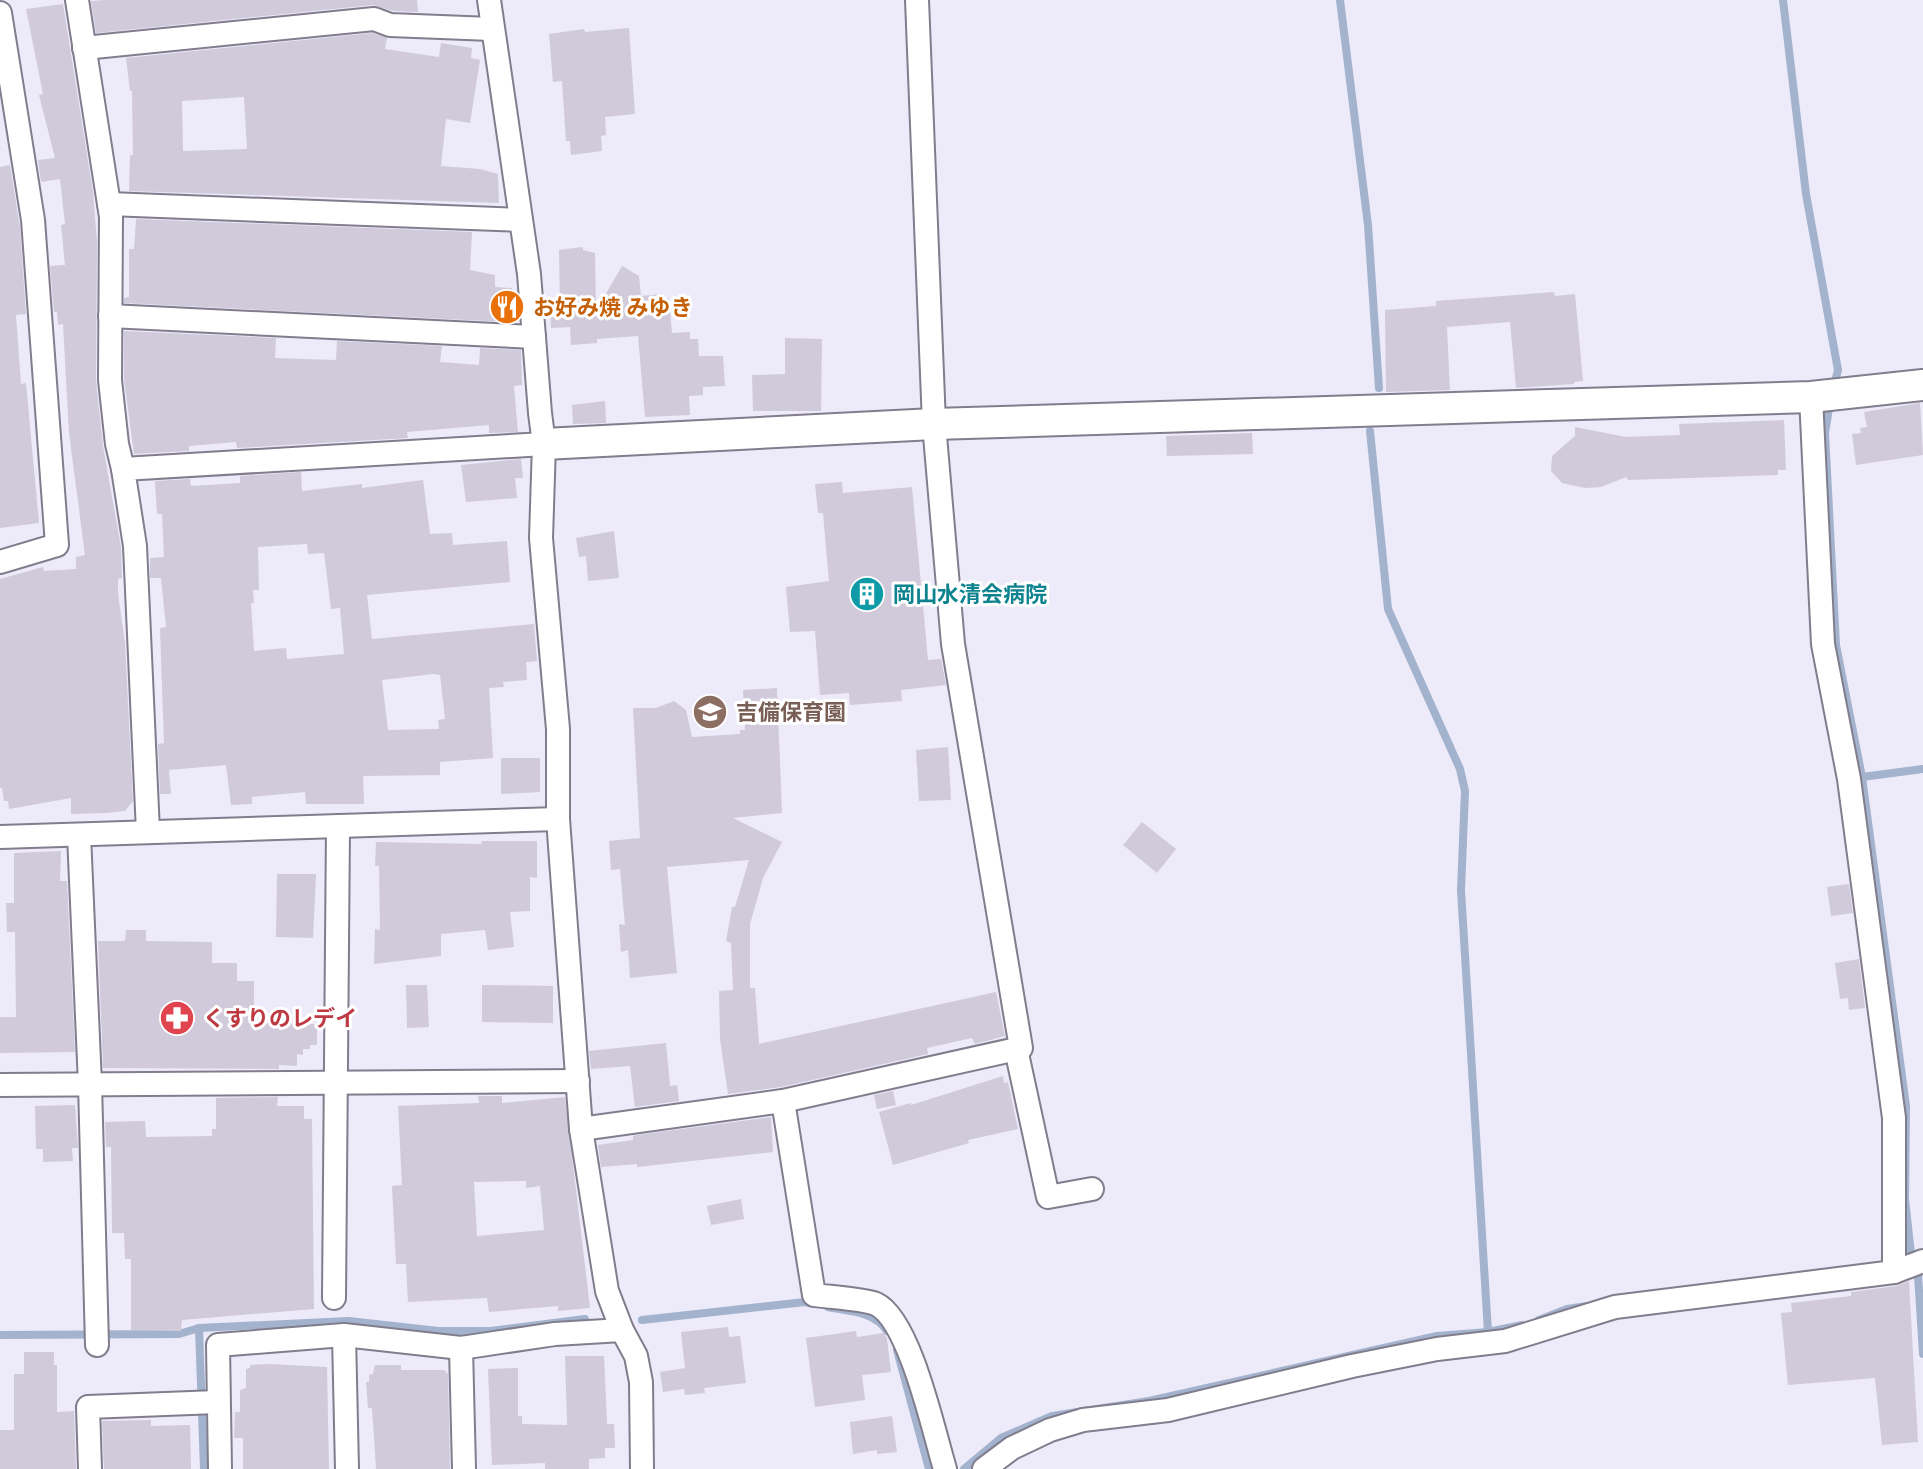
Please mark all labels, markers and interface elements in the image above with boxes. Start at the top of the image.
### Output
restaurant icon: お好み焼 みゆき [488,288,526,326]
place label: お好み焼 みゆき [533,293,693,320]
building icon: 岡山水清会病院 [848,575,886,613]
place label: 岡山水清会病院 [893,580,1047,607]
school or university icon: 吉備保育園 [691,693,729,731]
place label: 吉備保育園 [736,698,846,725]
pharmacy icon: くすりのレデイ [158,999,196,1037]
place label: くすりのレデイ [203,1004,357,1031]

